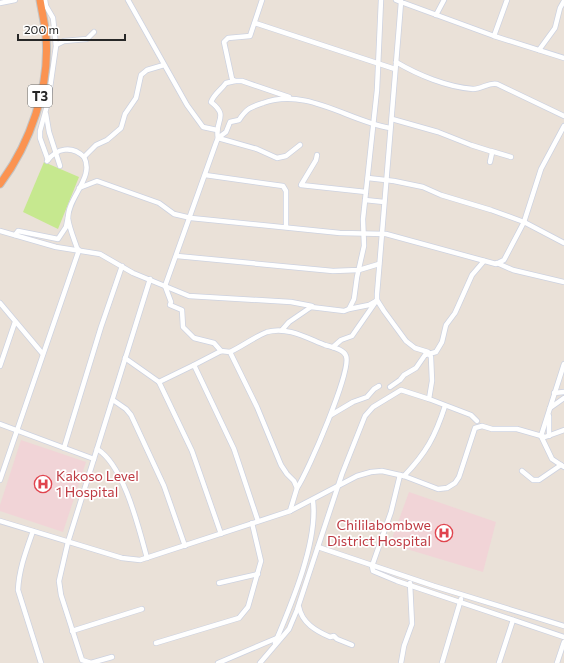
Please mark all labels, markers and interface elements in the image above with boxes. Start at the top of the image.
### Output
scale bar [18,16,125,42]
text: 200 m [24,22,59,36]
road number: T3 [28,85,52,107]
place label: Kakoso Level 1 Hospital [56,467,139,500]
hospital icon: Kakoso Level 1 Hospital [33,474,53,494]
place label: Chililabombwe District Hospital [327,516,431,549]
hospital icon: Chililabombwe District Hospital [434,523,454,543]

